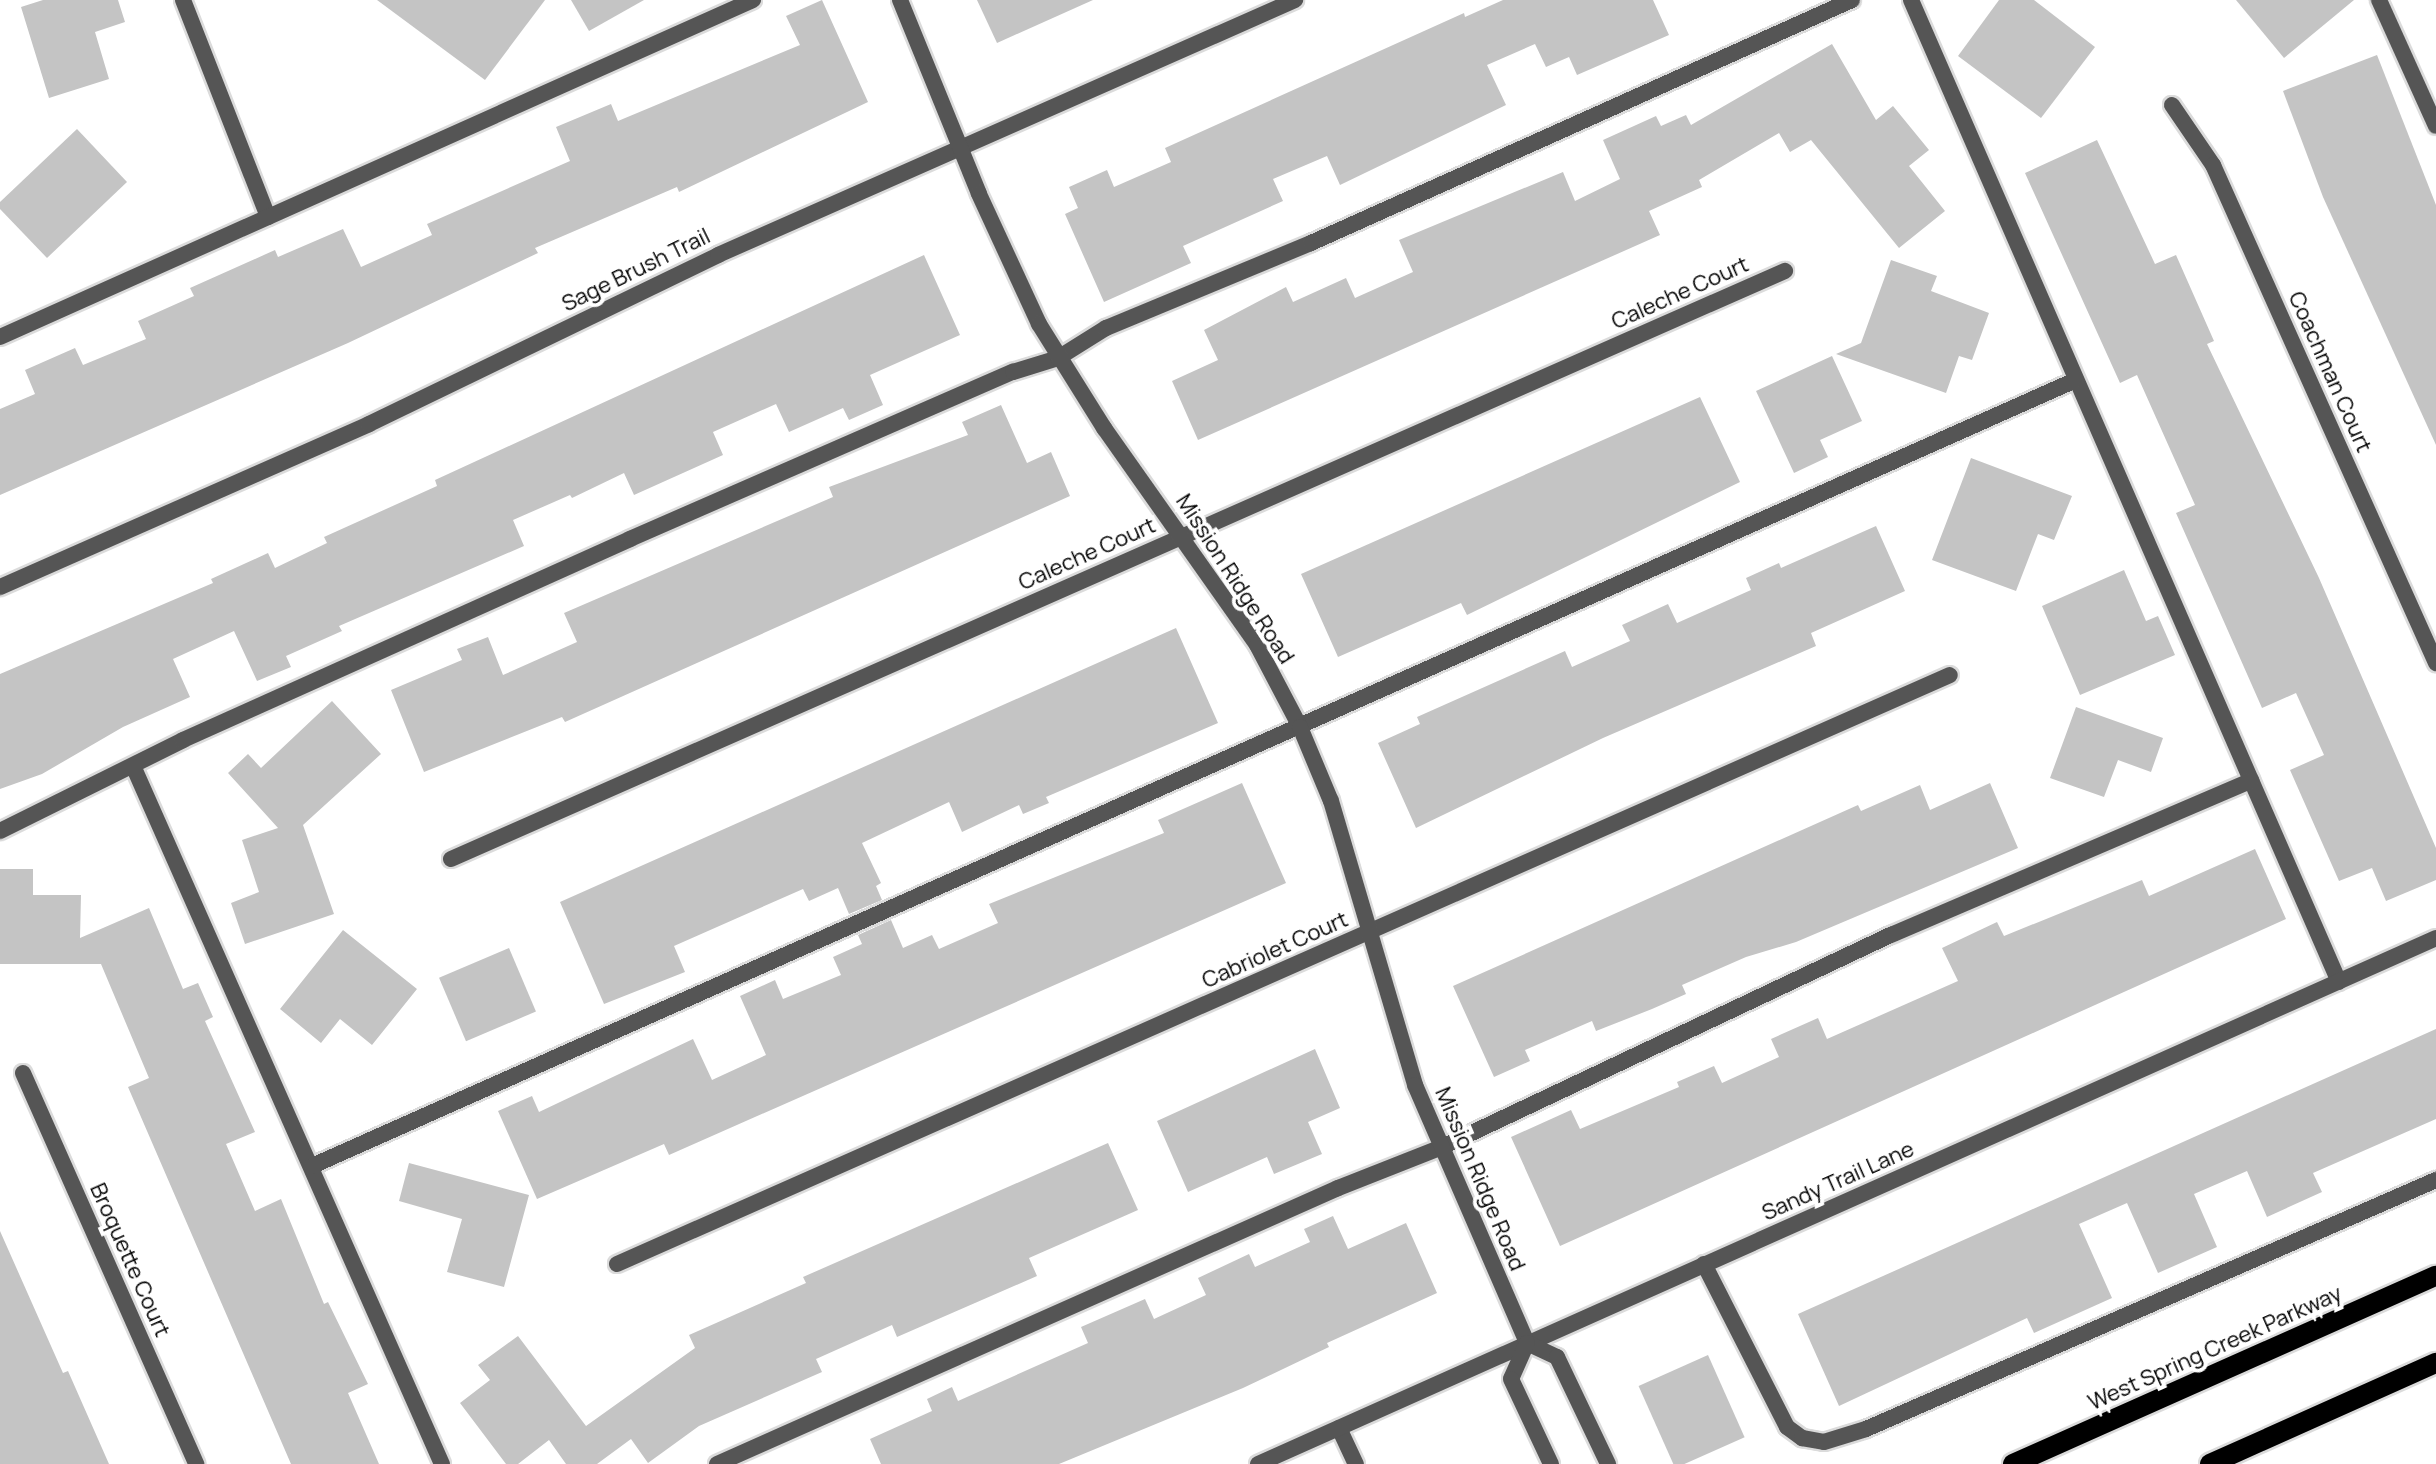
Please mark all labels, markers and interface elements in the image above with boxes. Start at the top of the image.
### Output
street label: Sage Brush Trail [558,223,714,317]
street label: Caleche Court [1607,251,1753,335]
street label: Coachman Court [2283,288,2377,456]
street label: Mission Ridge Road [1170,489,1300,669]
street label: Caleche Court [1014,512,1160,596]
street label: Cabriolet Court [1198,906,1352,994]
street label: Mission Ridge Road [1429,1083,1531,1275]
street label: Sandy Trail Lane [1758,1136,1918,1226]
street label: Broquette Court [84,1179,176,1341]
street label: West Spring Creek Parkway [2084,1280,2346,1416]

